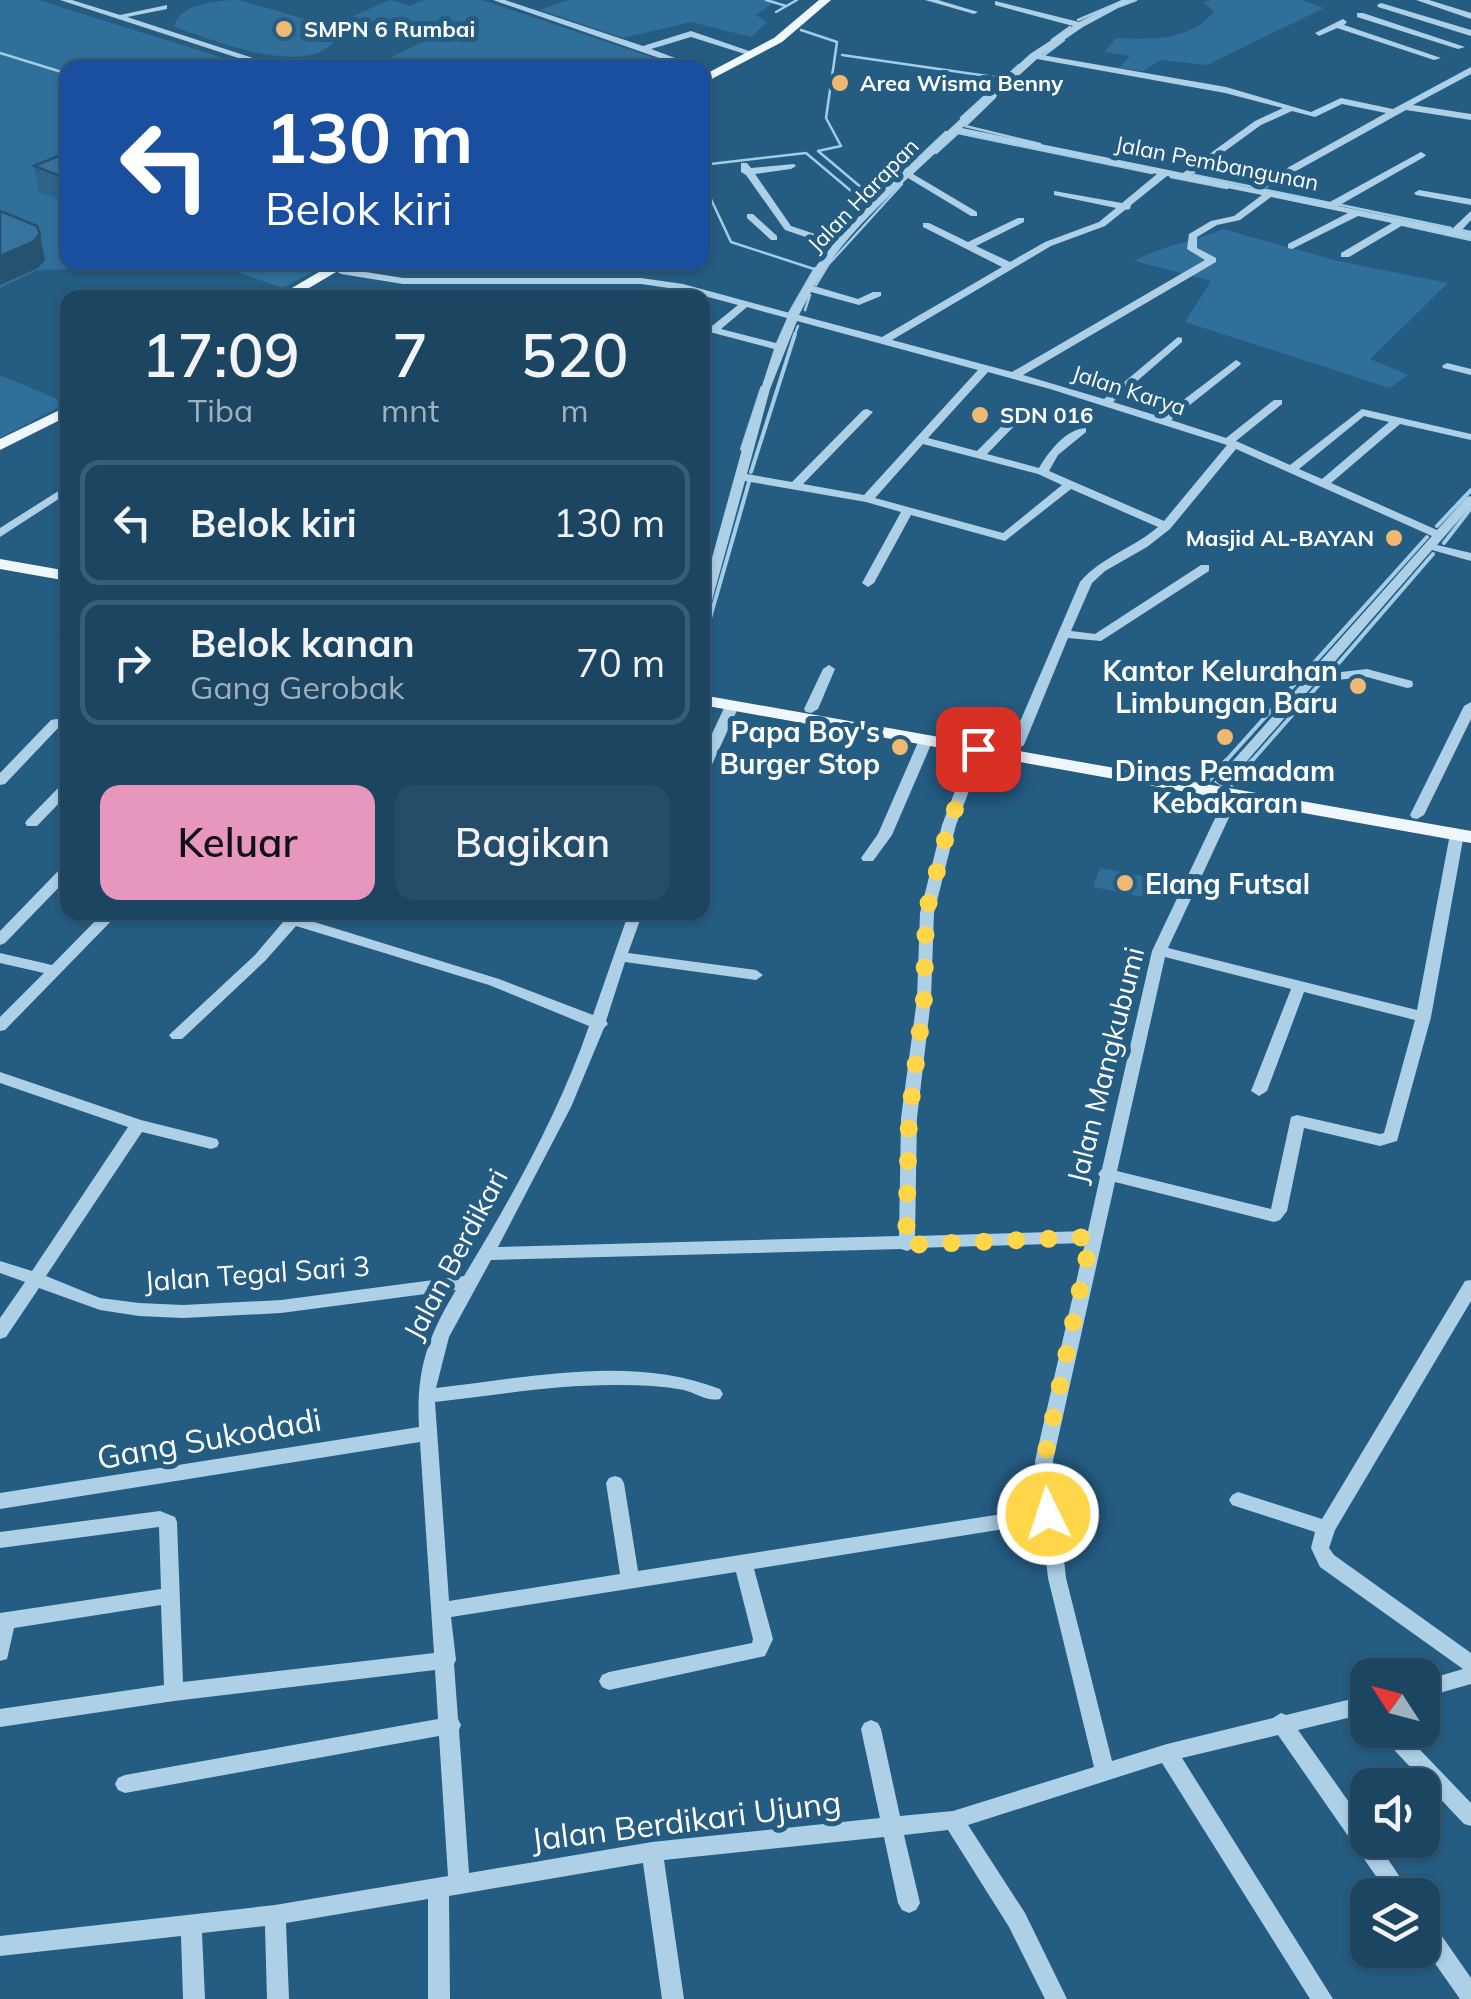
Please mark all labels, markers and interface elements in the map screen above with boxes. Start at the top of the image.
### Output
place label: SMPN 6 Rumbai [304,15,475,43]
marker: SMPN 6 Rumbai [273,18,295,40]
place label: Area Wisma Benny [860,69,1063,97]
marker: Area Wisma Benny [829,72,851,94]
text: 130 m [265,93,473,181]
icon: left [100,100,230,230]
street label: Jalan Pembangunan [1113,130,1321,196]
street label: Jalan Harapan [802,132,924,258]
text: Belok kiri [265,180,452,236]
text: 17:09 [141,317,300,392]
text: 7 [392,317,428,392]
text: 520 [521,317,629,392]
street label: Jalan Karya [1069,358,1189,422]
text: Tiba [188,390,253,430]
text: mnt [381,390,439,430]
text: m [561,390,589,430]
place label: SDN 016 [1000,401,1093,429]
marker: SDN 016 [969,404,991,426]
icon: left [105,495,160,550]
text: Belok kiri [190,499,357,547]
text: 130 m [553,499,665,547]
place label: Masjid AL-BAYAN [1186,524,1374,552]
marker: Masjid AL-BAYAN [1383,527,1405,549]
text: Belok kanan [190,619,415,667]
icon: right [105,635,160,690]
text: 70 m [576,639,665,687]
place label: Kantor Kelurahan Limbungan Baru [1102,653,1338,720]
text: Gang Gerobak [190,667,404,707]
marker: Kantor Kelurahan Limbungan Baru [1347,675,1369,697]
pin [936,707,1021,792]
place label: Papa Boy's Burger Stop [719,714,880,781]
icon: arrive [951,722,1006,777]
marker: Dinas Pemadam Kebakaran [1214,726,1236,748]
marker: Papa Boy's Burger Stop [889,736,911,758]
place label: Dinas Pemadam Kebakaran [1115,753,1335,820]
button: Keluar [100,785,375,900]
button: Bagikan [395,785,670,900]
place label: Elang Futsal [1145,866,1310,901]
marker: Elang Futsal [1114,872,1136,894]
street label: Jalan Mangkubumi [1059,943,1151,1187]
street label: Jalan Berdikari [395,1162,515,1346]
street label: Jalan Tegal Sari 3 [143,1248,371,1298]
street label: Gang Sukodadi [94,1399,324,1477]
position arrow [996,1462,1100,1566]
north arrow [1350,1658,1440,1748]
map controls [1350,1658,1440,1968]
button: sound [1350,1768,1440,1858]
street label: Jalan Berdikari Ujung [529,1781,843,1859]
button: layers [1350,1878,1440,1968]

